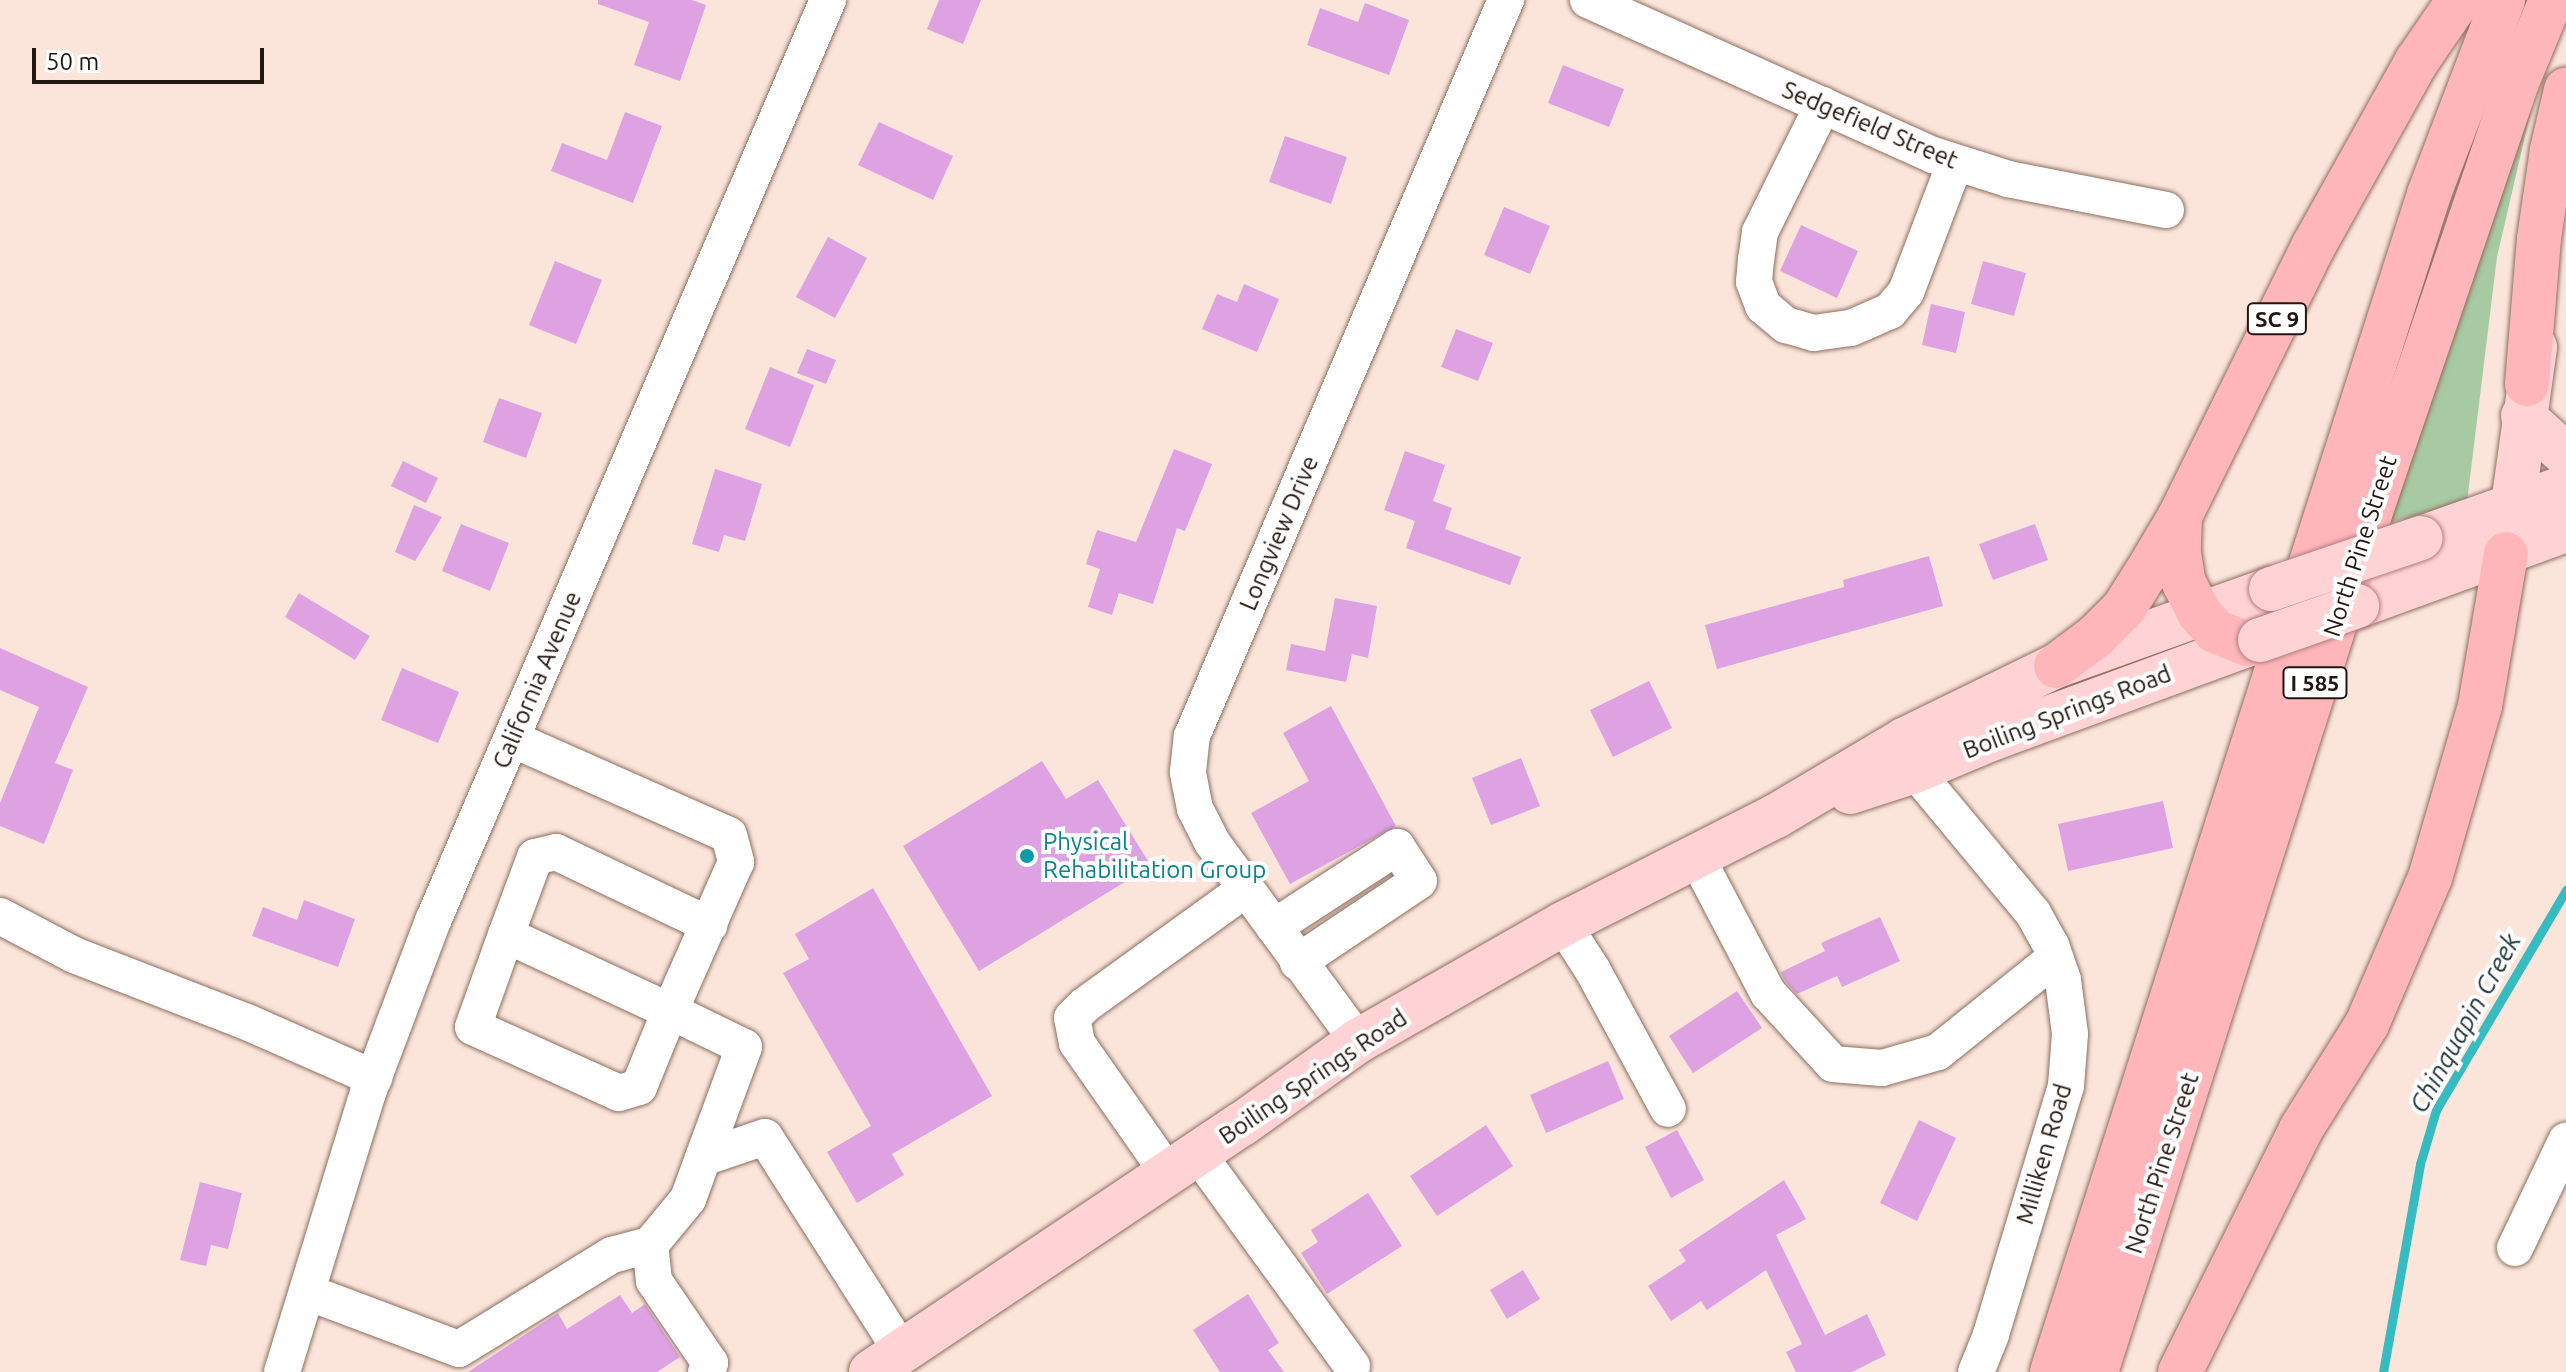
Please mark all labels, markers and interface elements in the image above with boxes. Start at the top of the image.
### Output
scale bar [36,32,268,82]
text: 50 m [46,48,99,75]
street label: Sedgefield Street [1778,75,1962,175]
road number: SC 9 [2245,301,2309,337]
street label: Longview Drive [1233,451,1325,615]
street label: North Pine Street [2317,452,2403,640]
street label: California Avenue [487,587,587,773]
street label: Boiling Springs Road [1959,659,2175,765]
road number: I 585 [2281,665,2349,701]
place label: Physical Rehabilitation Group [1043,828,1266,884]
marker: Physical Rehabilitation Group [1018,847,1036,865]
water label: Chinquapin Creek [2403,928,2527,1118]
street label: Boiling Springs Road [1214,1003,1412,1151]
street label: North Pine Street [2119,1069,2205,1257]
street label: Milliken Road [2010,1081,2078,1227]

